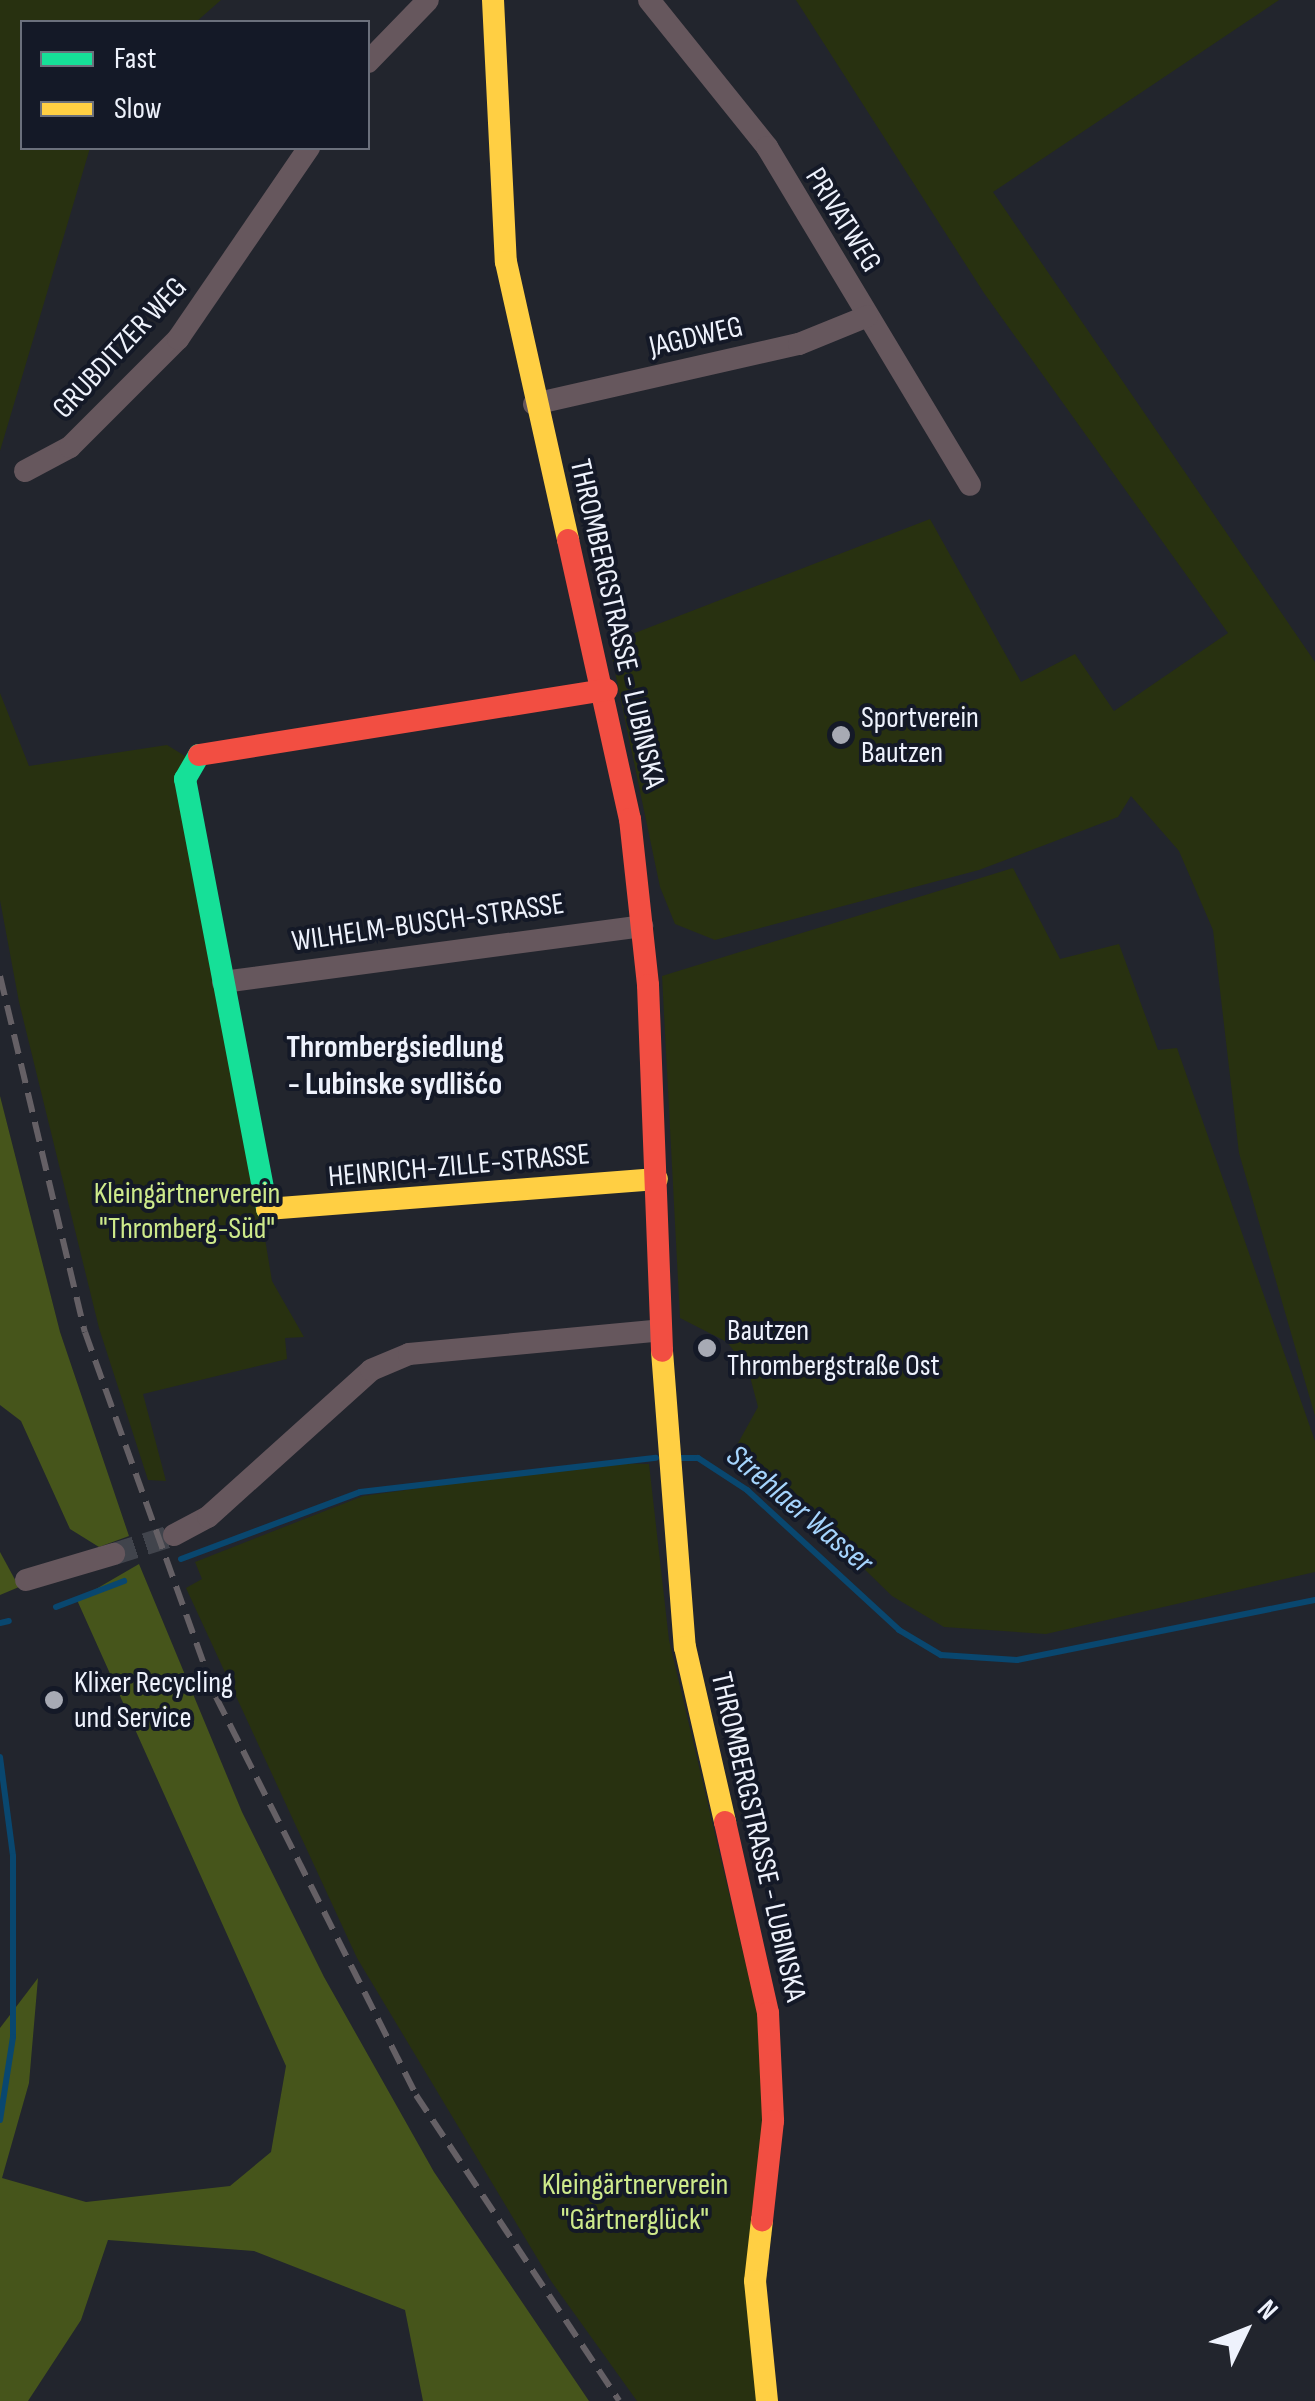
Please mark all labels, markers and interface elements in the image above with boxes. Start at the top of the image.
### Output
legend [20,20,370,150]
text: Fast [114,41,156,77]
text: Slow [114,91,162,127]
street label: PRIVATWEG [797,161,889,279]
street label: GRUBDITZER WEG [45,270,195,426]
street label: JAGDWEG [646,309,746,365]
street label: THROMBERGSTRASSE - LUBINSKA [562,456,672,792]
place label: Sportverein Bautzen [861,700,979,770]
marker: Sportverein Bautzen [830,724,852,746]
street label: WILHELM-BUSCH-STRASSE [290,886,566,960]
district label: Thrombergsiedlung - Lubinske sydlišćo [286,1030,504,1105]
street label: HEINRICH-ZILLE-STRASSE [327,1137,591,1195]
park label: Kleingärtnerverein "Thromberg-Süd" [94,1176,280,1246]
place label: Bautzen Thrombergstraße Ost [727,1313,940,1384]
marker: Bautzen Thrombergstraße Ost [696,1337,718,1359]
water label: Strehlaer Wasser [718,1438,880,1582]
place label: Klixer Recycling und Service [74,1665,233,1736]
street label: THROMBERGSTRASSE - LUBINSKA [703,1669,813,2005]
marker: Klixer Recycling und Service [43,1689,65,1711]
park label: Kleingärtnerverein "Gärtnerglück" [542,2167,728,2238]
north arrow [1195,2281,1295,2381]
text: N [1250,2293,1284,2327]

